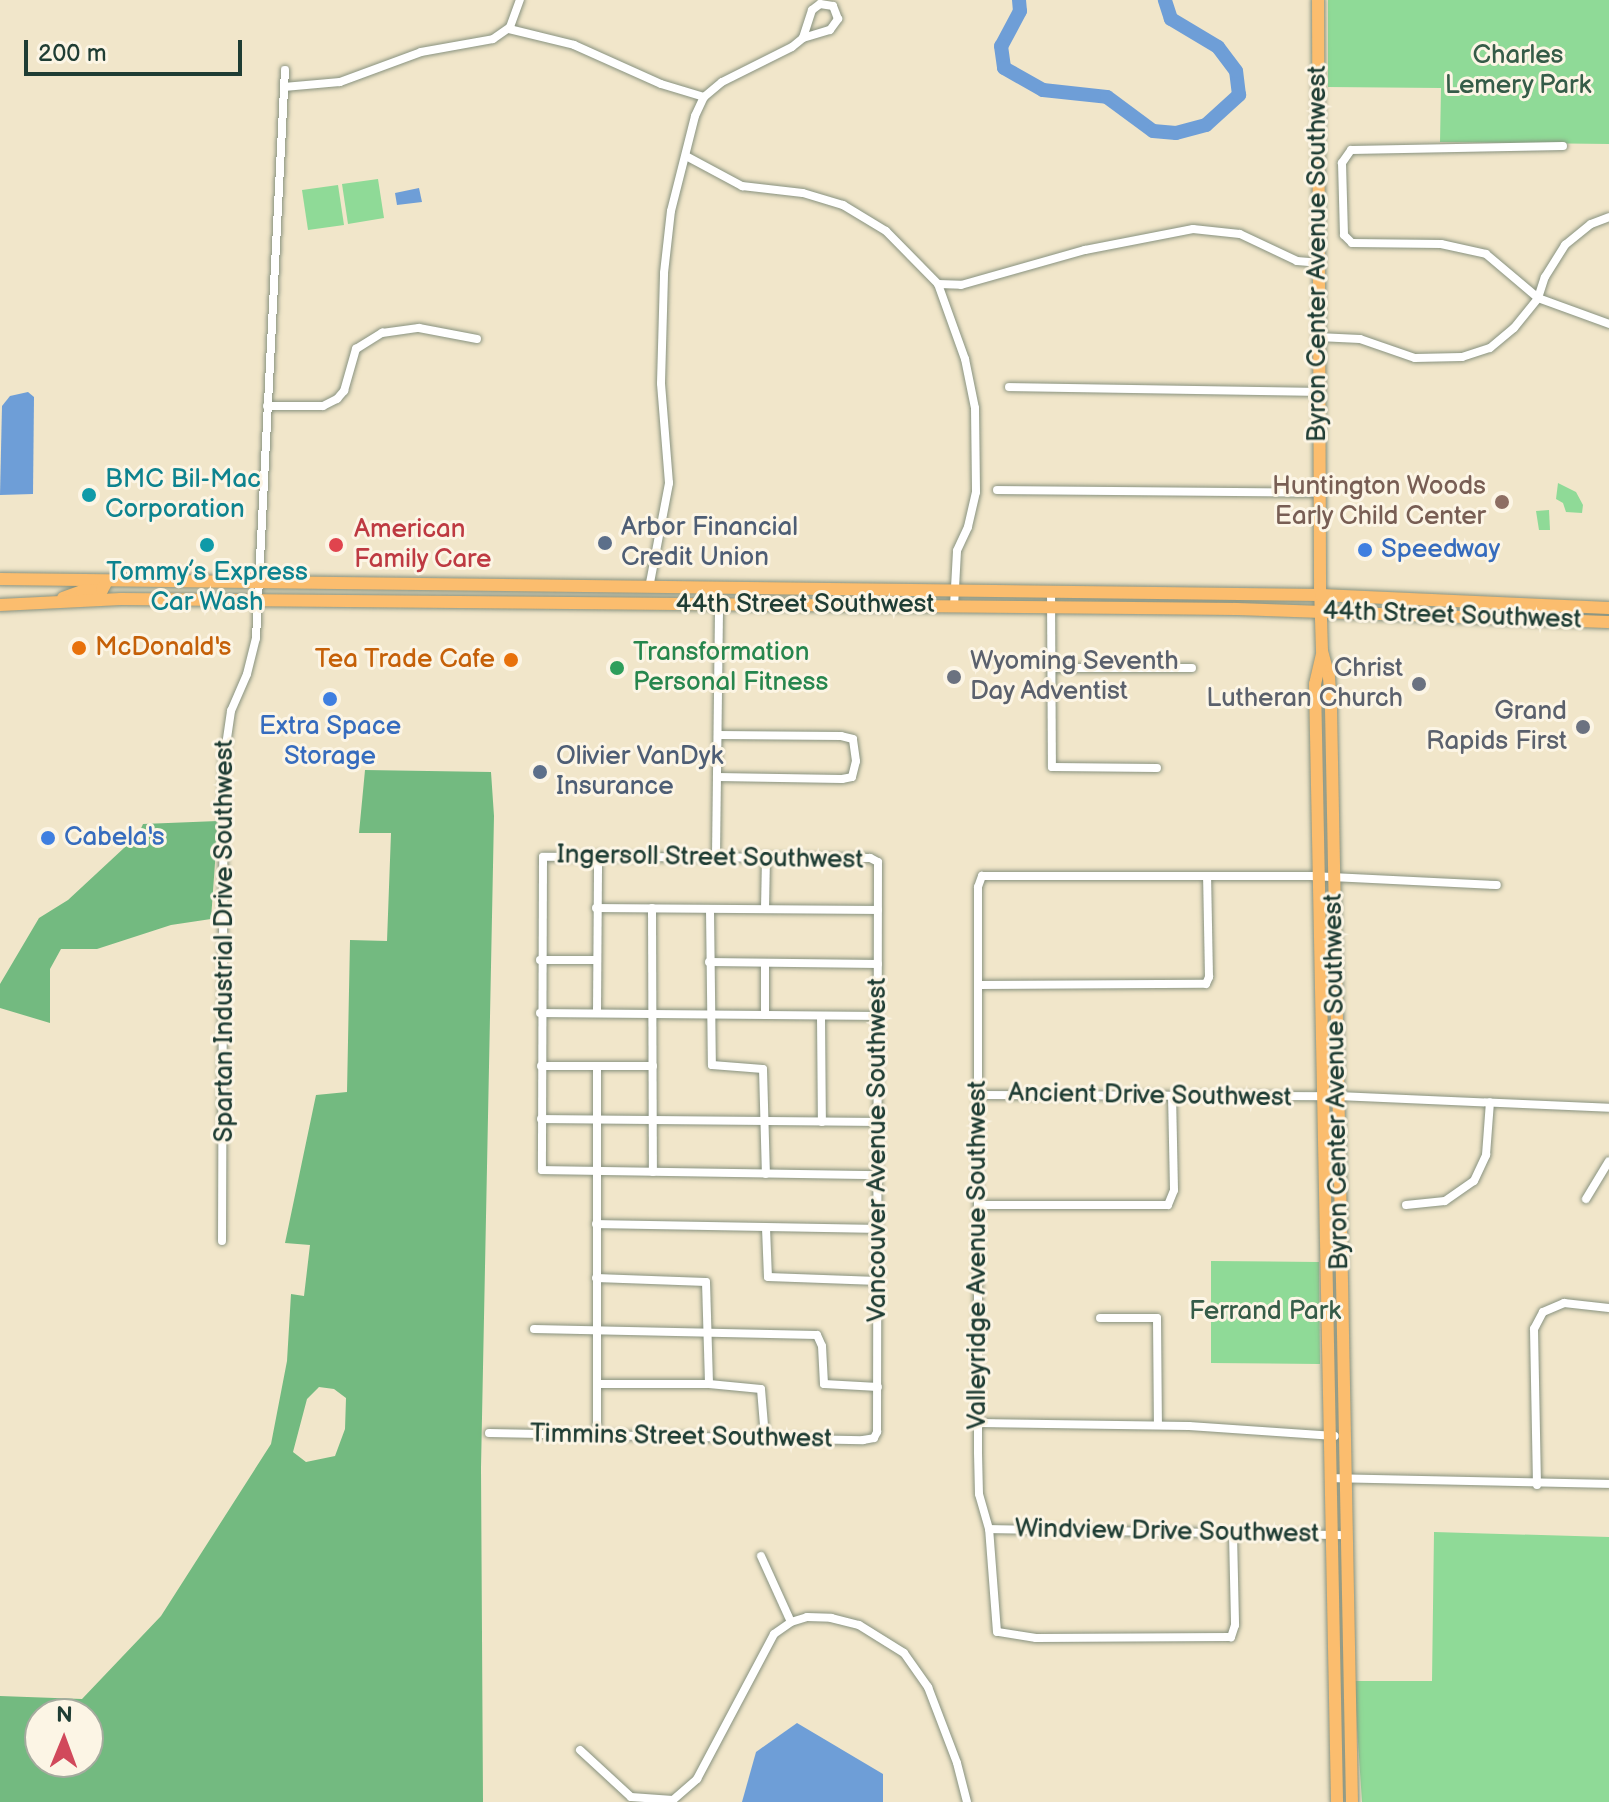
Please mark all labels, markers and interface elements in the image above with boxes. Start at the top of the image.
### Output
scale bar [28,24,246,74]
text: 200 m [38,39,107,68]
park label: Charles Lemery Park [1444,40,1592,102]
street label: Byron Center Avenue Southwest [1302,65,1334,443]
place label: BMC Bil-Mac Corporation [105,464,261,526]
place label: Huntington Woods Early Child Center [1271,471,1486,532]
marker: BMC Bil-Mac Corporation [80,486,98,504]
marker: Huntington Woods Early Child Center [1493,493,1511,511]
place label: Arbor Financial Credit Union [621,512,798,574]
place label: American Family Care [354,514,493,576]
marker: American Family Care [325,534,347,556]
marker: Arbor Financial Credit Union [596,534,614,552]
place label: Speedway [1381,534,1500,566]
marker: Tommy’s Express Car Wash [198,536,216,554]
marker: Speedway [1356,541,1374,559]
place label: Tommy’s Express Car Wash [106,557,308,618]
street label: 44th Street Southwest [675,589,935,621]
street label: 44th Street Southwest [1322,596,1582,636]
place label: McDonald's [95,632,231,664]
place label: Transformation Personal Fitness [633,637,828,698]
marker: McDonald's [70,639,88,657]
place label: Tea Trade Cafe [314,644,495,676]
place label: Wyoming Seventh Day Adventist [970,646,1179,708]
marker: Tea Trade Cafe [502,651,520,669]
place label: Christ Lutheran Church [1206,653,1403,714]
marker: Transformation Personal Fitness [608,659,626,677]
marker: Wyoming Seventh Day Adventist [945,668,963,686]
marker: Christ Lutheran Church [1410,675,1428,693]
marker: Extra Space Storage [321,690,339,708]
place label: Grand Rapids First [1426,696,1567,758]
place label: Extra Space Storage [259,711,401,772]
marker: Grand Rapids First [1574,718,1592,736]
street label: Spartan Industrial Drive Southwest [209,739,241,1143]
place label: Olivier VanDyk Insurance [556,741,724,802]
marker: Olivier VanDyk Insurance [531,763,549,781]
place label: Cabela's [64,822,165,854]
marker: Cabela's [39,829,57,847]
street label: Ingersoll Street Southwest [556,840,864,876]
street label: Byron Center Avenue Southwest [1318,893,1356,1271]
street label: Vancouver Avenue Southwest [862,978,894,1322]
street label: Ancient Drive Southwest [1008,1078,1292,1114]
street label: Valleyridge Avenue Southwest [962,1080,994,1430]
park label: Ferrand Park [1189,1296,1341,1328]
street label: Timmins Street Southwest [529,1419,833,1455]
street label: Windview Drive Southwest [1014,1514,1320,1550]
north arrow [24,1698,104,1778]
text: N [56,1702,73,1729]

